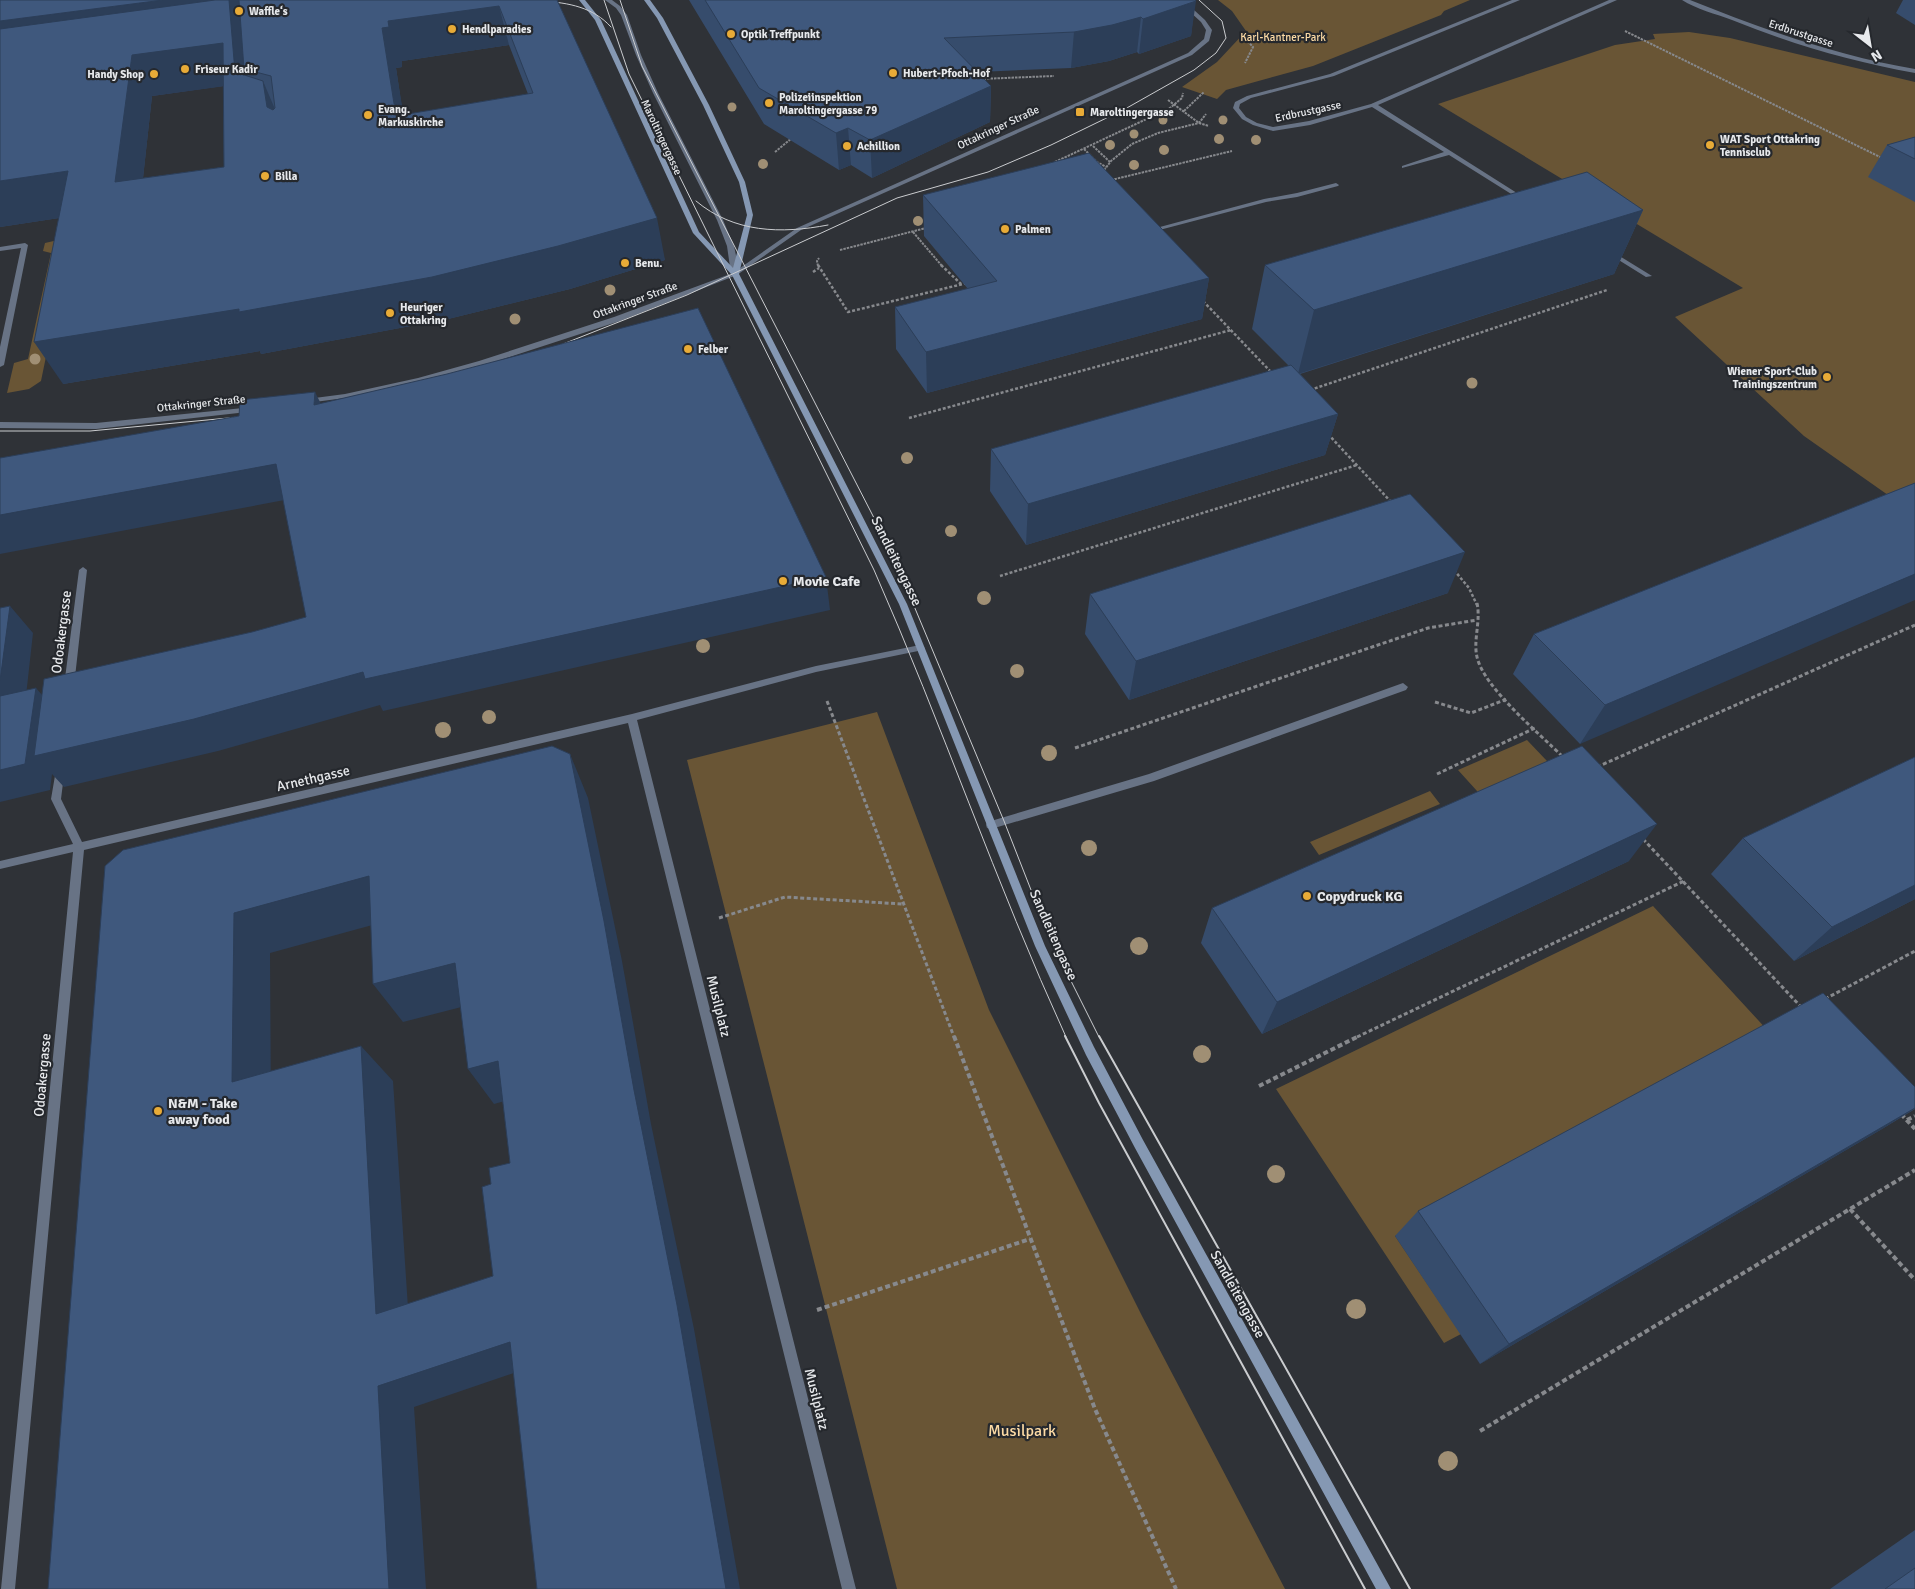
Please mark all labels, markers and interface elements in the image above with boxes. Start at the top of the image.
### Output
marker: Waffle‘s [233,5,245,17]
place label: Waffle‘s [249,5,288,18]
street label: Erdbrustgasse [1767,17,1835,50]
north arrow [1845,20,1895,70]
marker: Hendlparadies [446,23,458,35]
place label: Hendlparadies [462,23,531,36]
marker: Optik Treffpunkt [725,28,737,40]
place label: Optik Treffpunkt [741,28,820,41]
park label: Karl-Kantner-Park [1240,31,1326,44]
text: N [1868,46,1885,66]
marker: Friseur Kadir [179,63,191,75]
place label: Friseur Kadir [195,63,258,76]
marker: Hubert-Pfoch-Hof [887,67,899,79]
place label: Hubert-Pfoch-Hof [903,67,991,80]
place label: Handy Shop [87,68,144,81]
marker: Handy Shop [148,68,160,80]
place label: Polizeiinspektion Maroltingergasse 79 [779,91,877,117]
street label: Maroltingergasse [638,97,685,177]
marker: Polizeiinspektion Maroltingergasse 79 [763,97,775,109]
street label: Erdbrustgasse [1274,98,1342,125]
place label: Evang. Markuskirche [378,103,444,129]
street label: Ottakringer Straße [955,103,1041,152]
marker: Maroltingergasse [1074,106,1086,118]
place label: Maroltingergasse [1090,106,1174,119]
marker: Evang. Markuskirche [362,109,374,121]
place label: WAT Sport Ottakring Tennisclub [1720,133,1820,159]
marker: WAT Sport Ottakring Tennisclub [1704,139,1716,151]
marker: Achillion [841,140,853,152]
place label: Achillion [857,140,900,153]
marker: Billa [259,170,271,182]
place label: Billa [275,170,298,183]
marker: Palmen [999,223,1011,235]
place label: Palmen [1015,223,1051,236]
marker: Benu. [619,257,631,269]
place label: Benu. [635,257,662,270]
street label: Ottakringer Straße [591,279,679,322]
place label: Heuriger Ottakring [400,301,447,327]
marker: Heuriger Ottakring [384,307,396,319]
marker: Felber [682,343,694,355]
place label: Felber [698,343,729,356]
place label: Wiener Sport-Club Trainingszentrum [1727,365,1817,391]
marker: Wiener Sport-Club Trainingszentrum [1821,371,1833,383]
street label: Ottakringer Straße [156,392,246,415]
street label: Sandleitengasse [867,514,926,609]
place label: Movie Cafe [793,573,860,590]
marker: Movie Cafe [777,575,789,587]
street label: Odoakergasse [48,590,75,675]
street label: Arnethgasse [275,762,351,795]
street label: Sandleitengasse [1026,887,1081,983]
place label: Copydruck KG [1317,888,1403,905]
marker: Copydruck KG [1301,890,1313,902]
street label: Musilplatz [703,974,734,1039]
street label: Odoakergasse [30,1033,55,1117]
place label: N&M - Take away food [168,1095,237,1128]
marker: N&M - Take away food [152,1105,164,1117]
street label: Sandleitengasse [1206,1247,1269,1341]
street label: Musilplatz [801,1367,832,1432]
park label: Musilpark [988,1421,1056,1441]

